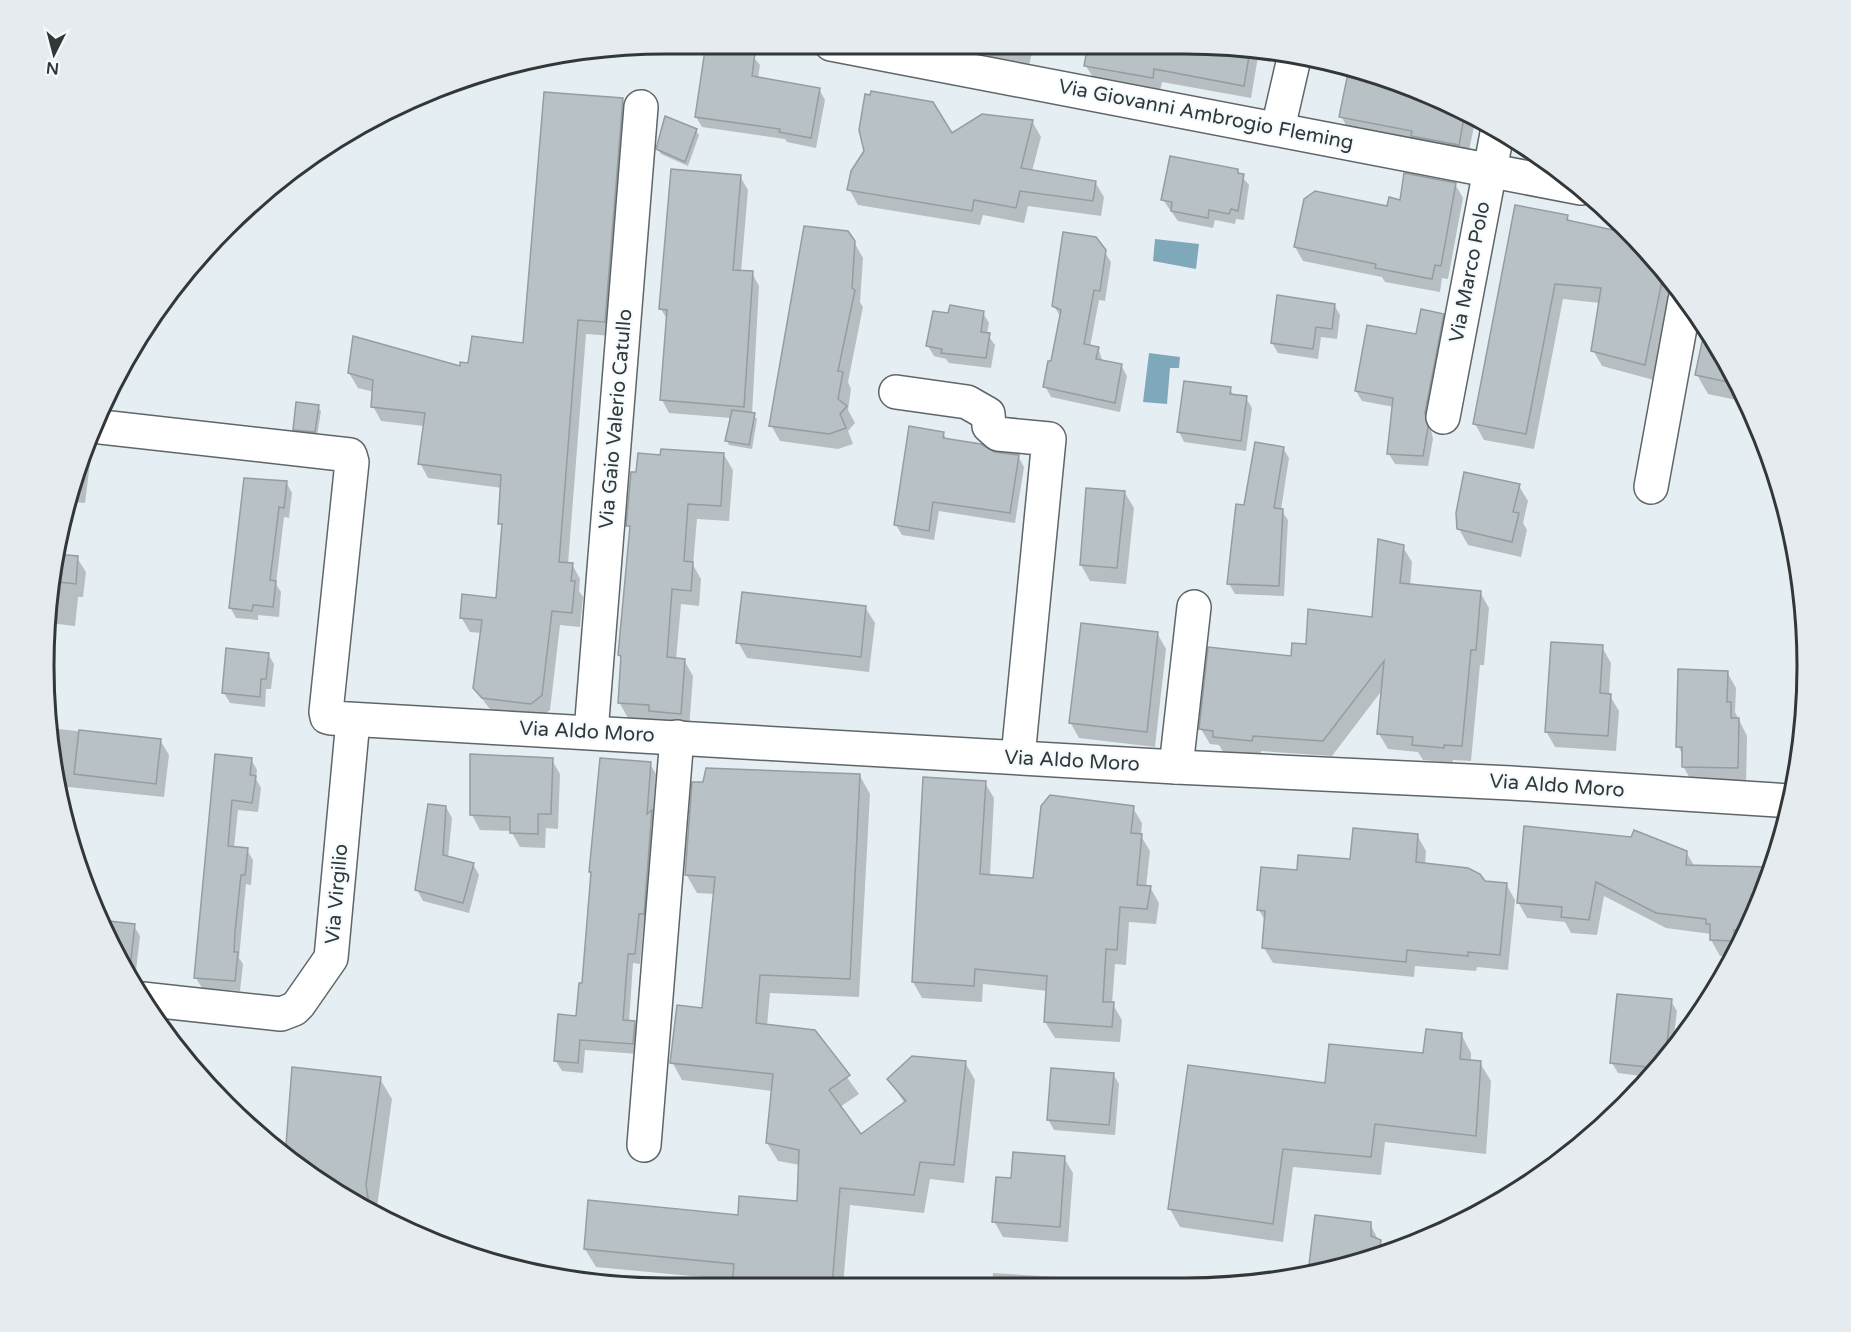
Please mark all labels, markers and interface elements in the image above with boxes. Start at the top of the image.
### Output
north arrow [24,24,84,84]
text: N [45,57,60,79]
street label: Via Giovanni Ambrogio Fleming [1056,75,1356,155]
street label: Via Marco Polo [1445,199,1495,345]
street label: Via Gaio Valerio Catullo [594,308,638,530]
street label: Via Aldo Moro [519,716,655,748]
street label: Via Aldo Moro [1004,745,1140,777]
street label: Via Aldo Moro [1489,769,1625,803]
street label: Via Virgilio [321,843,353,945]

